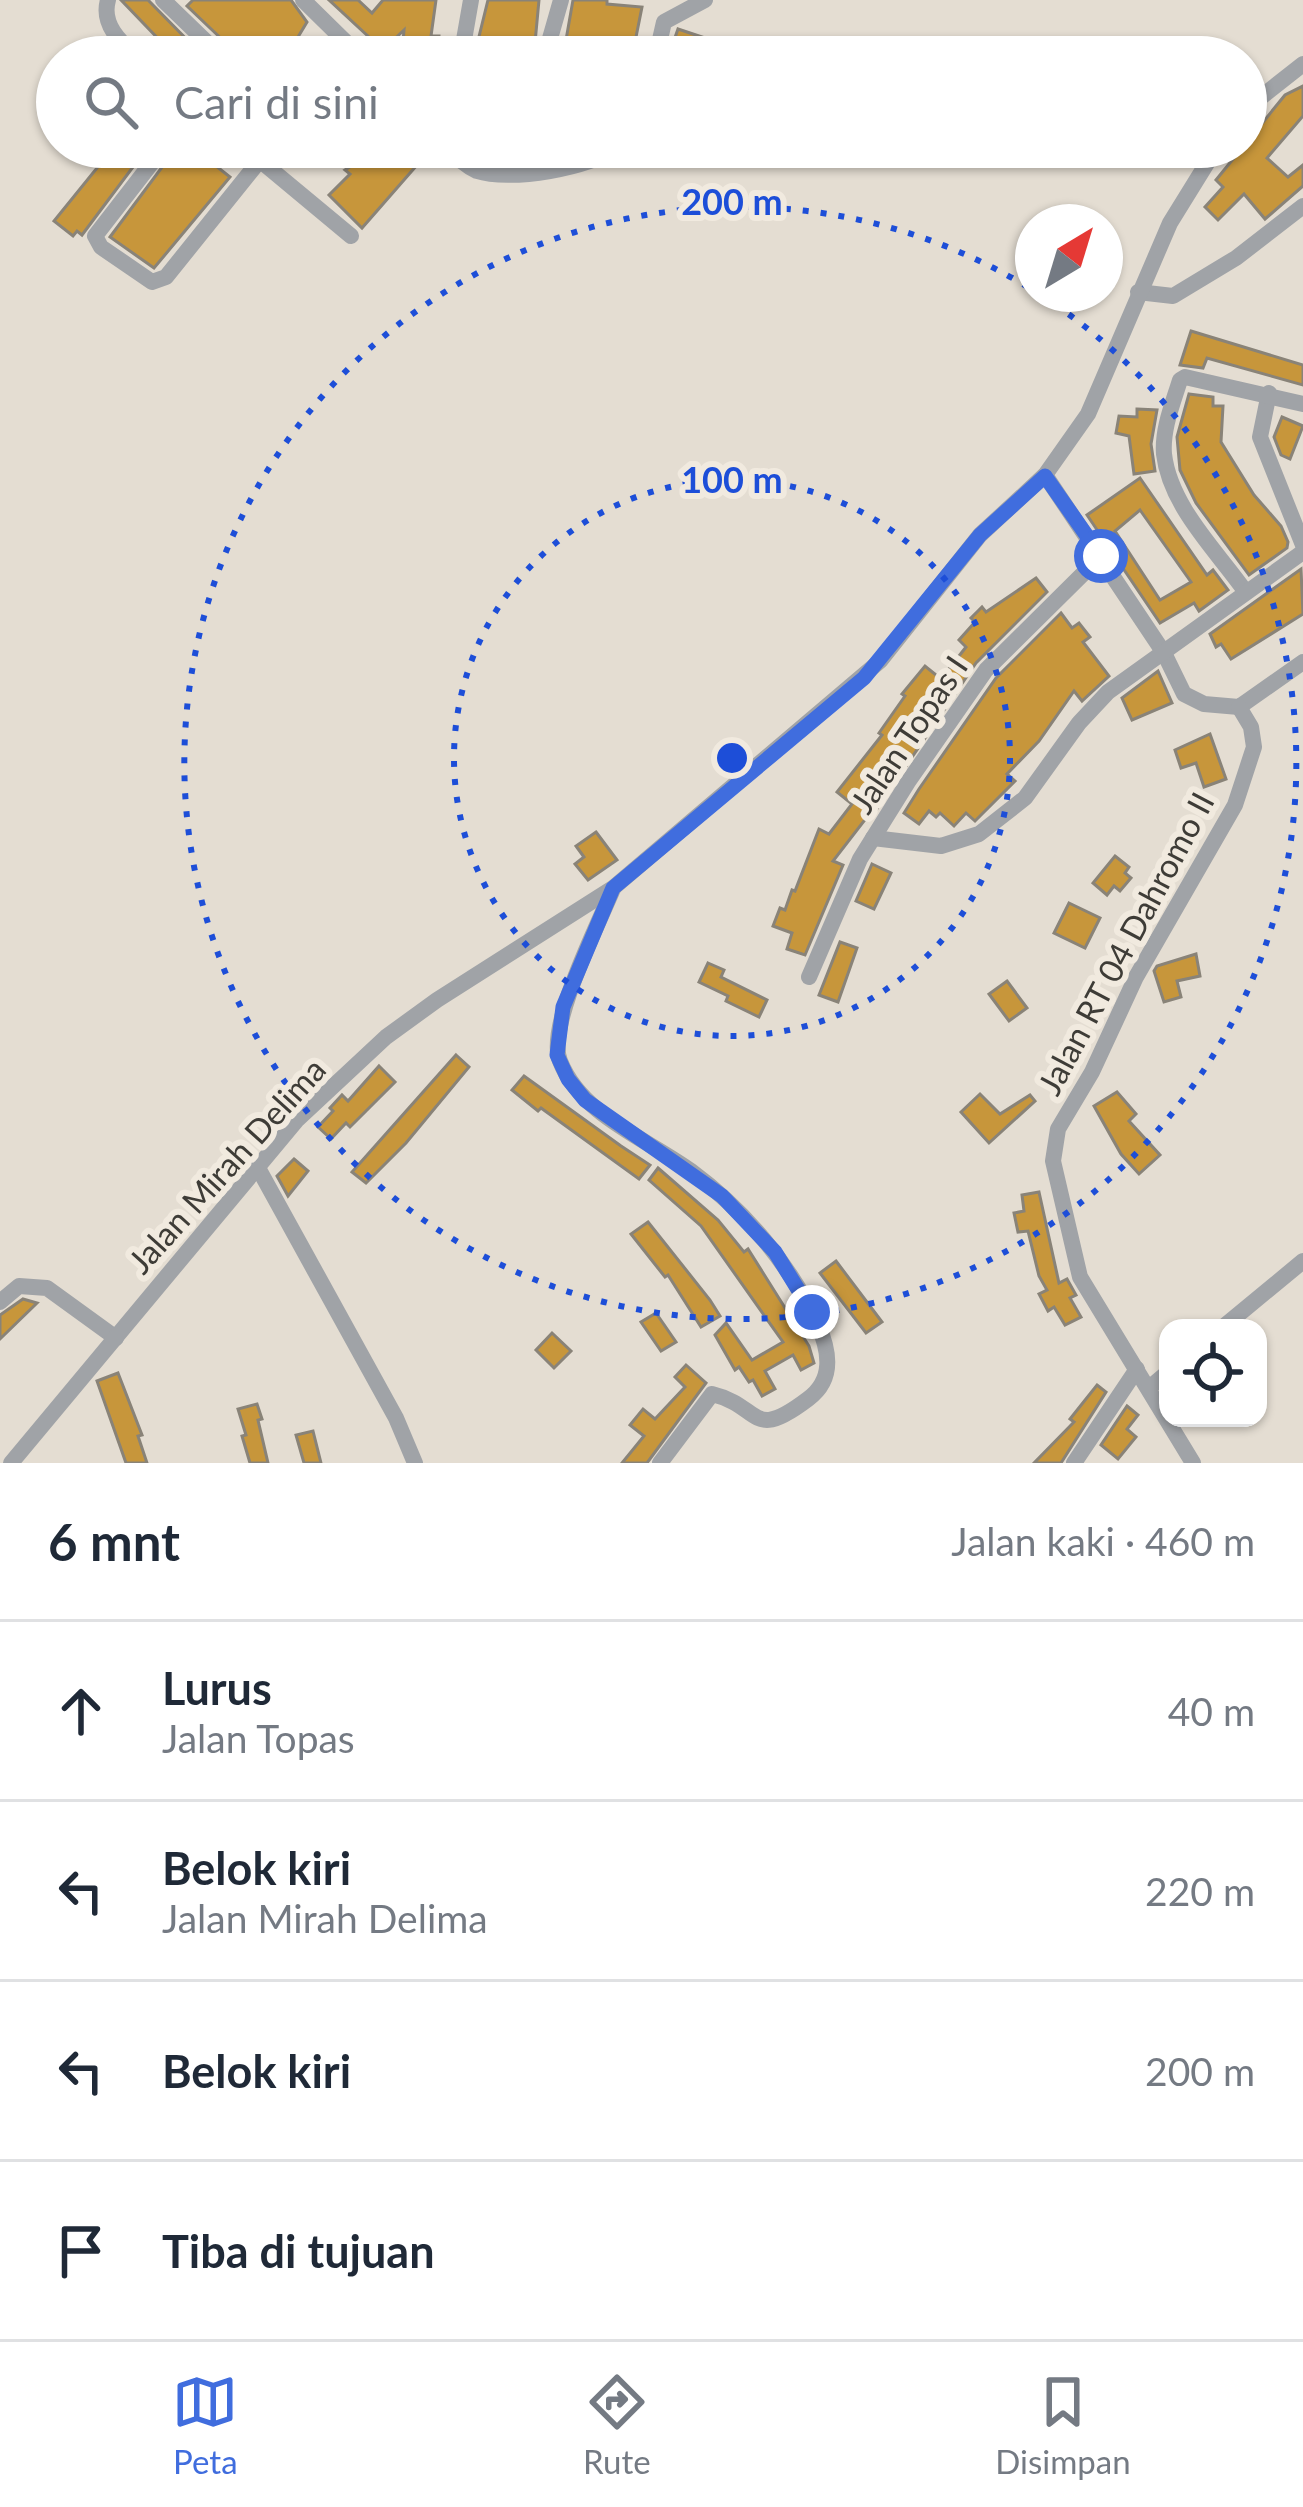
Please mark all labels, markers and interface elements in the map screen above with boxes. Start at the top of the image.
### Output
search box [36,36,1267,168]
icon: search [78,69,144,135]
text: Cari di sini [174,75,379,129]
text: 200 m [681,179,783,223]
north arrow [1015,204,1123,312]
text: 100 m [681,457,783,501]
route start [1074,529,1128,583]
street label: Jalan Topas I [841,648,975,820]
centre of rings [711,737,753,779]
street label: Jalan RT 04 Dahromo II [1028,785,1222,1101]
street label: Jalan Mirah Delima [119,1049,333,1281]
route end [785,1285,839,1339]
map controls [1159,1319,1267,1427]
button: locate [1159,1319,1267,1427]
text: 6 mnt [48,1511,180,1572]
text: Jalan kaki · 460 m [951,1518,1255,1564]
text: Lurus [162,1661,272,1715]
icon: ahead [48,1678,114,1744]
text: 40 m [1168,1688,1255,1734]
text: Jalan Topas [162,1715,355,1761]
text: Belok kiri [162,1841,351,1895]
icon: left [48,1858,114,1924]
text: 220 m [1145,1868,1255,1914]
text: Jalan Mirah Delima [162,1895,488,1941]
icon: left [48,2038,114,2104]
text: Belok kiri [162,2044,351,2098]
text: 200 m [1145,2048,1255,2094]
icon: arrive [48,2218,114,2284]
text: Tiba di tujuan [162,2224,435,2278]
tab: Peta [172,2369,238,2481]
tab: Rute [583,2369,651,2481]
tab: Disimpan [995,2369,1131,2481]

